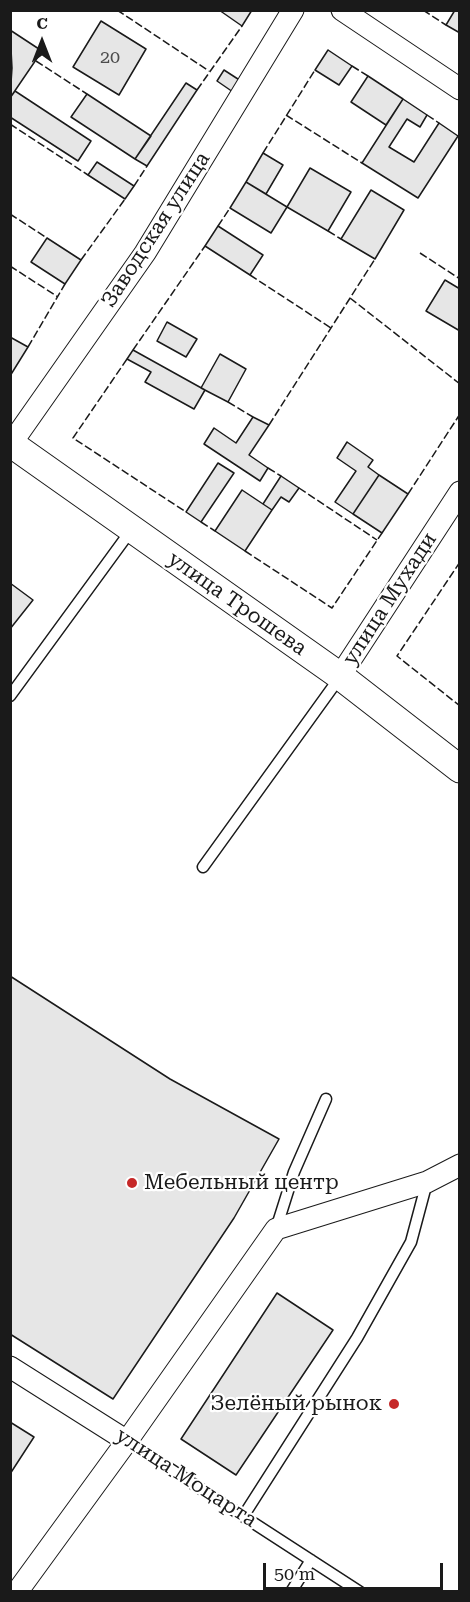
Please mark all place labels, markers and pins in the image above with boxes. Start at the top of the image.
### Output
place label: Мебельный центр [144,1170,339,1196]
marker: Мебельный центр [125,1176,139,1190]
place label: Зелёный рынок [210,1391,382,1417]
marker: Зелёный рынок [387,1397,401,1411]

